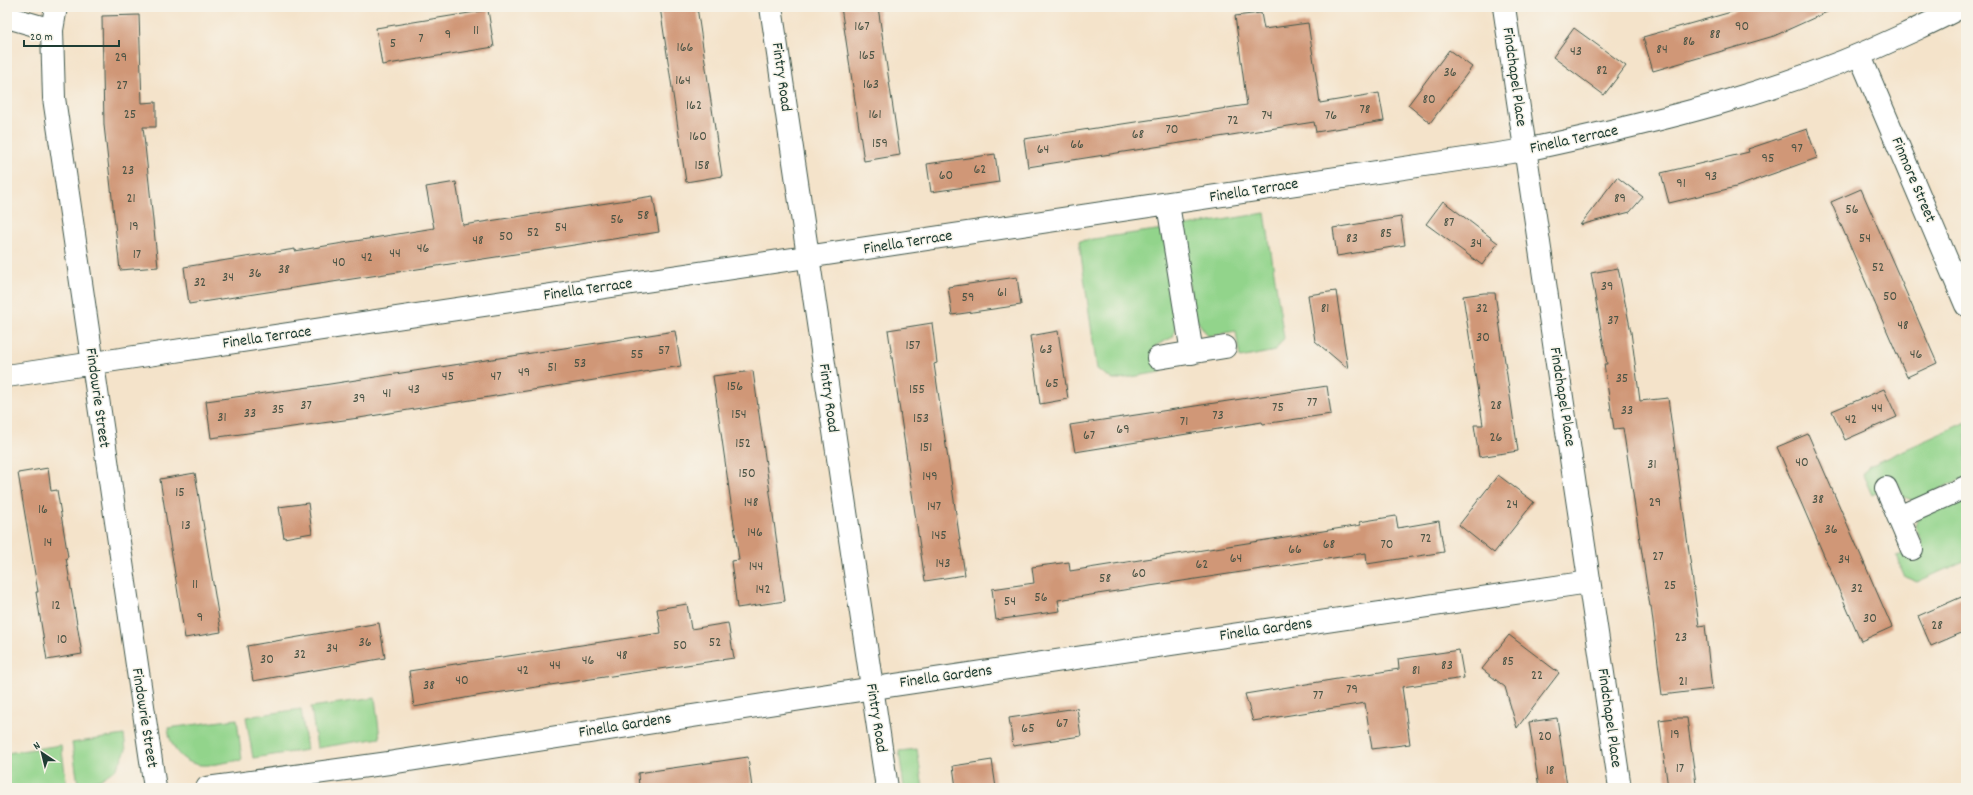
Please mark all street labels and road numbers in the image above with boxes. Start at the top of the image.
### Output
street label: Findchapel Place [1496,26,1532,128]
street label: Fintry Road [765,41,797,113]
street label: Finella Terrace [1528,119,1620,161]
street label: Finmore Street [1885,134,1941,227]
street label: Finella Terrace [1208,173,1300,209]
street label: Finella Terrace [862,225,954,261]
street label: Finella Terrace [542,272,634,308]
street label: Finella Terrace [221,320,313,356]
street label: Findowrie Street [79,346,115,450]
street label: Findchapel Place [1543,346,1581,448]
street label: Fintry Road [812,362,844,434]
street label: Finella Gardens [1218,612,1314,648]
street label: Finella Gardens [898,659,994,695]
street label: Findowrie Street [125,666,163,770]
street label: Findchapel Place [1591,667,1627,769]
street label: Fintry Road [859,682,893,754]
street label: Finella Gardens [577,707,673,745]

